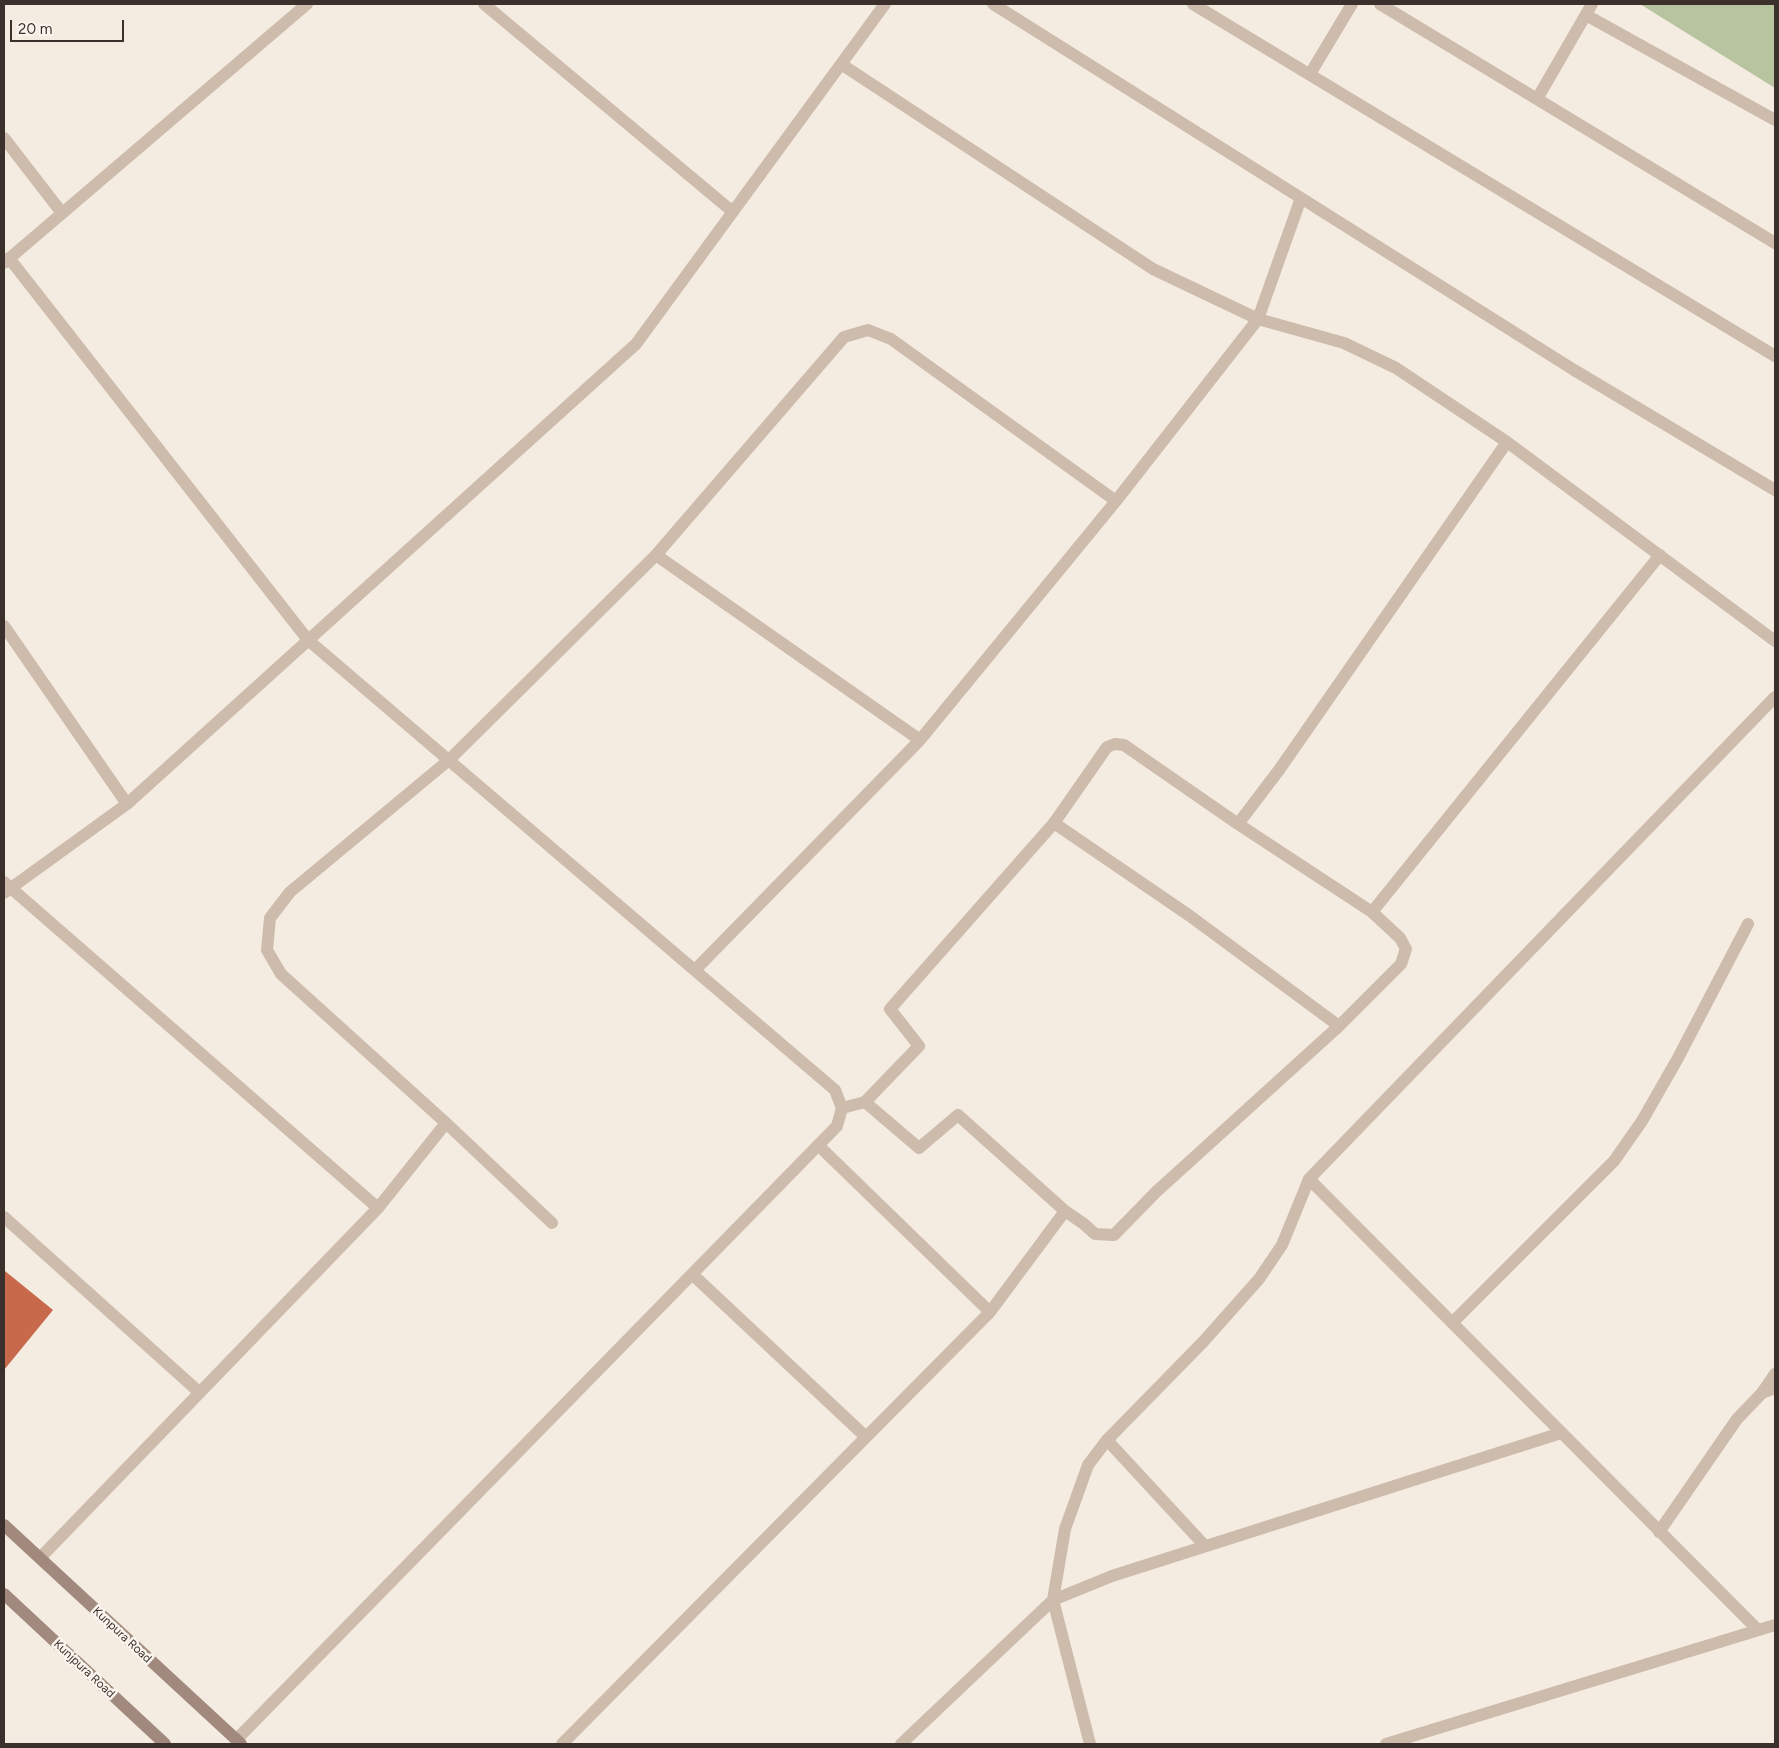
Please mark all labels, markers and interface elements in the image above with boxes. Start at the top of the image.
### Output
scale bar [12,10,126,42]
text: 20 m [18,20,52,38]
street label: Kunpura Road [90,1604,154,1666]
street label: Kunjpura Road [50,1637,118,1701]

